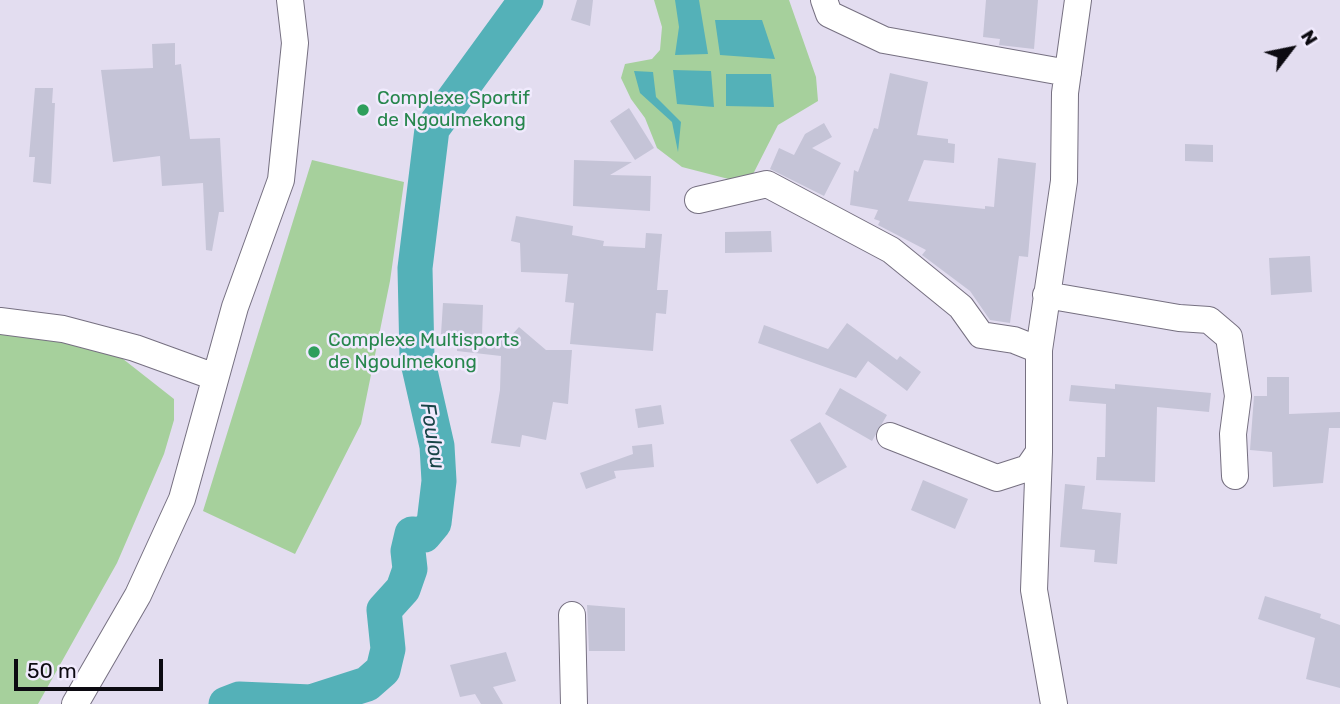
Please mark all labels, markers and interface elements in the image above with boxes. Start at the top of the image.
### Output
north arrow [1256,14,1326,84]
text: N [1296,26,1323,49]
place label: Complexe Sportif de Ngoulmekong [377,88,530,132]
marker: Complexe Sportif de Ngoulmekong [355,102,371,118]
place label: Complexe Multisports de Ngoulmekong [328,330,520,374]
marker: Complexe Multisports de Ngoulmekong [306,344,322,360]
water label: Foulou [414,401,450,471]
scale bar [18,644,166,688]
text: 50 m [27,658,77,683]

